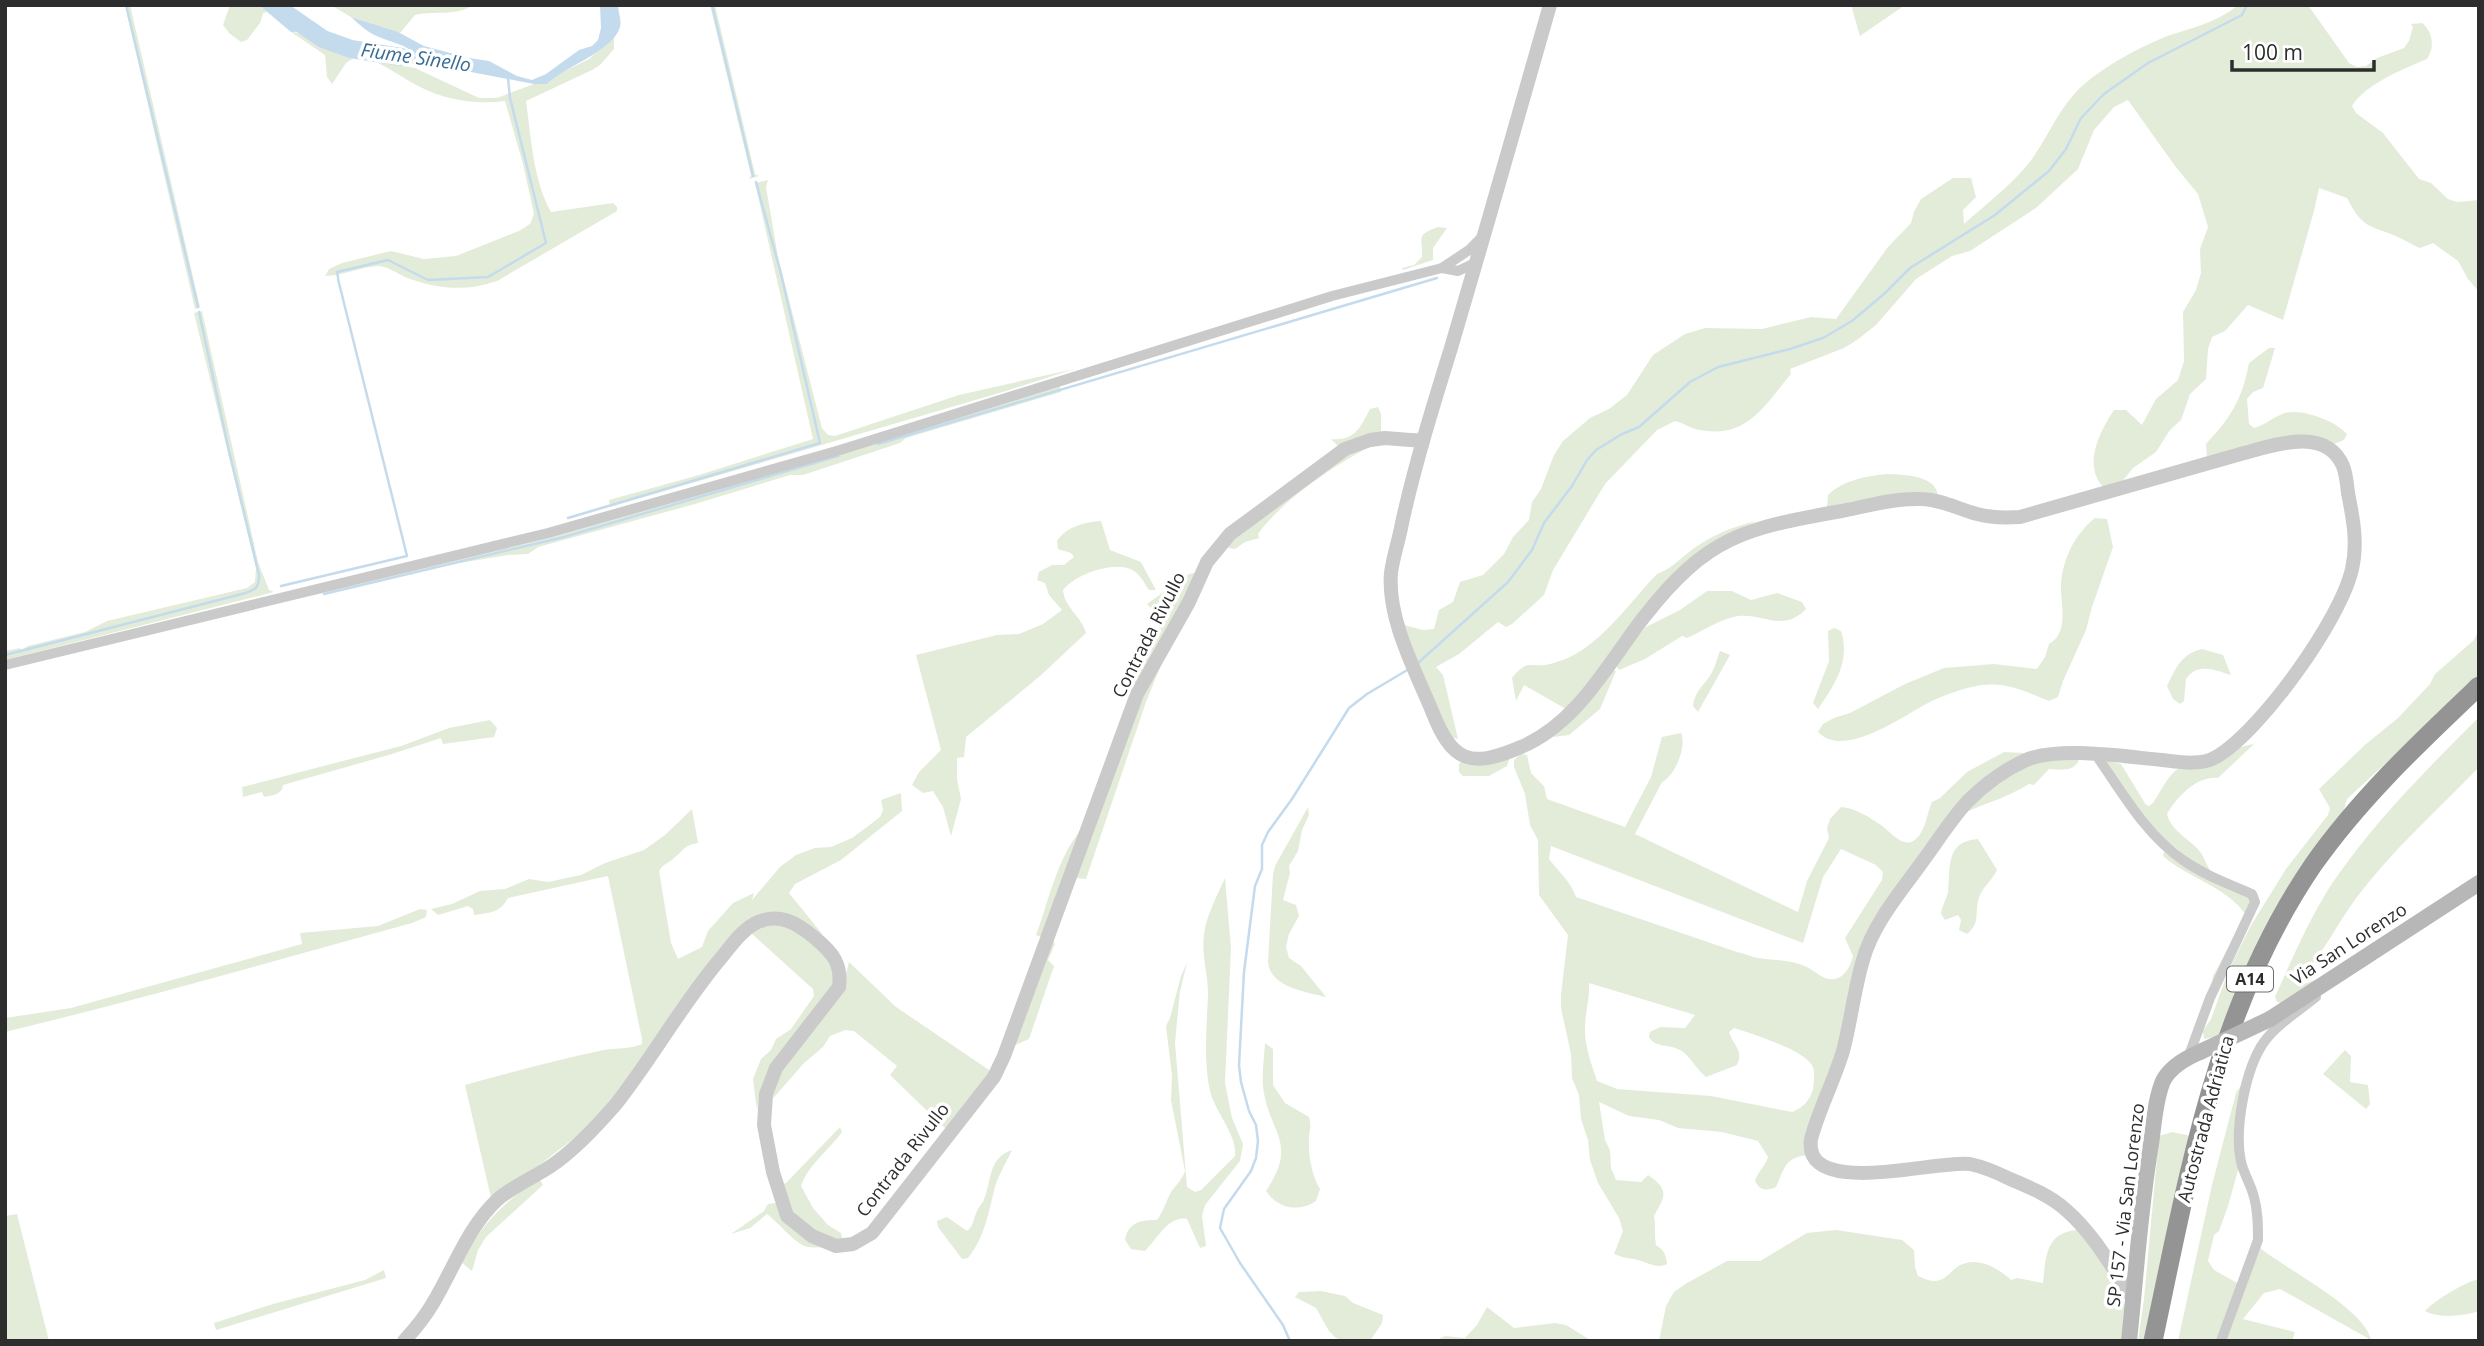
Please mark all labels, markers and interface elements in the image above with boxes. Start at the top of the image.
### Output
scale bar [2232,28,2374,72]
water label: Fiume Sinello [359,36,473,78]
text: 100 m [2242,38,2303,66]
street label: Contrada Rivullo [1106,567,1190,702]
street label: Via San Lorenzo [2286,897,2411,990]
road number: A14 [2227,967,2273,992]
street label: Autostrada Adriatica [2171,1033,2239,1205]
street label: Contrada Rivullo [850,1098,954,1221]
street label: SP 157 - Via San Lorenzo [2101,1102,2149,1308]

